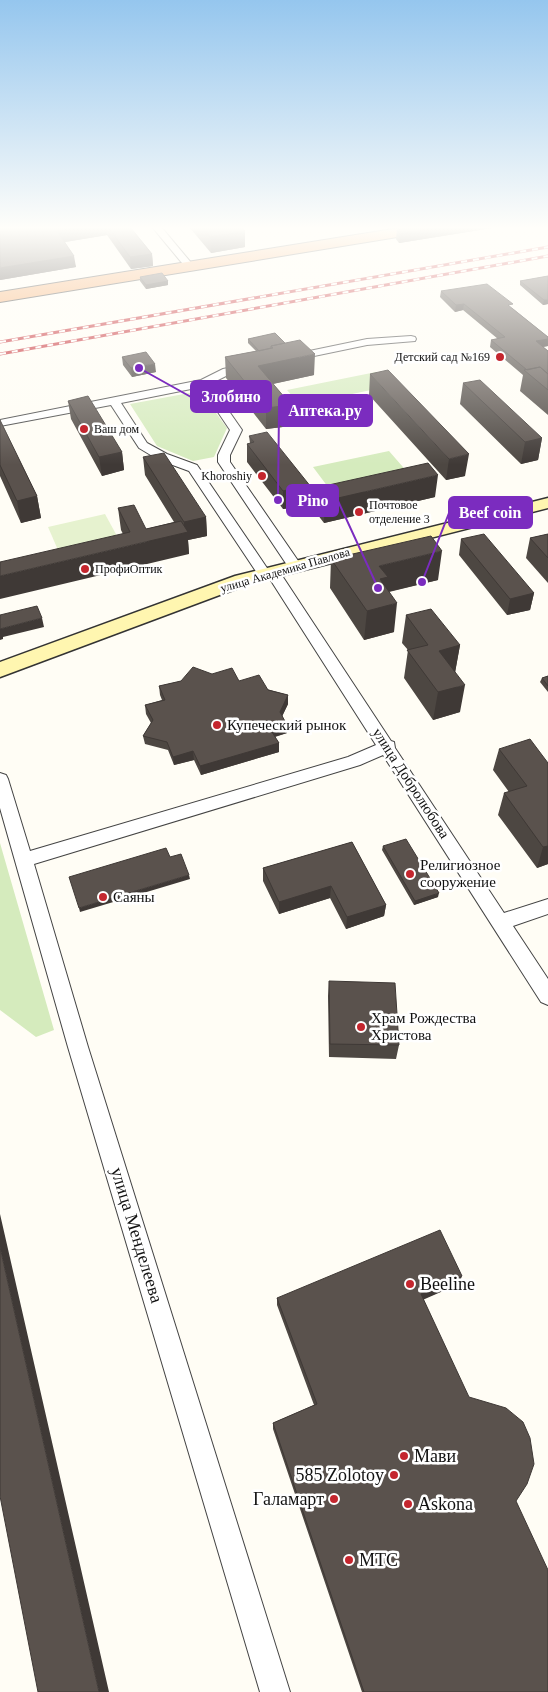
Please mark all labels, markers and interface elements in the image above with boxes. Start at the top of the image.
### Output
place label: Детский сад №169 [395,350,490,364]
marker: Детский сад №169 [494,351,506,363]
callout: Злобино [191,381,271,412]
text: Злобино [201,388,261,405]
callout: Аптека.ру [279,395,372,426]
text: Аптека.ру [288,402,362,420]
place label: Ваш дом [94,422,139,436]
marker: Ваш дом [78,423,90,435]
place label: Khoroshiy [201,469,252,483]
marker: Khoroshiy [256,470,268,482]
callout: Pino [287,485,338,516]
text: Pino [297,492,329,509]
callout: Beef coin [449,497,532,528]
place label: Почтовое отделение 3 [369,498,430,526]
text: Beef coin [459,504,521,521]
marker: Почтовое отделение 3 [353,506,365,518]
street label: улица Академика Павлова [219,545,352,595]
place label: ПрофиОптик [95,562,163,576]
marker: ПрофиОптик [79,563,91,575]
place label: Купеческий рынок [227,717,347,733]
marker: Купеческий рынок [211,719,223,731]
street label: улица Добролюбова [369,725,453,841]
place label: Религиозное сооружение [420,857,501,890]
marker: Религиозное сооружение [404,868,416,880]
place label: Саяны [113,889,155,905]
marker: Саяны [97,891,109,903]
place label: Храм Рождества Христова [371,1010,476,1043]
marker: Храм Рождества Христова [355,1021,367,1033]
street label: улица Менделеева [107,1165,167,1305]
place label: Beeline [420,1274,475,1294]
marker: Beeline [404,1278,416,1290]
place label: Мави [414,1446,456,1466]
marker: Мави [398,1450,410,1462]
place label: 585 Zolotoy [296,1465,384,1485]
marker: 585 Zolotoy [388,1469,400,1481]
place label: Галамарт [253,1489,324,1509]
marker: Галамарт [328,1493,340,1505]
place label: Askona [418,1494,473,1514]
marker: Askona [402,1498,414,1510]
place label: МТС [359,1550,398,1570]
marker: МТС [343,1554,355,1566]

